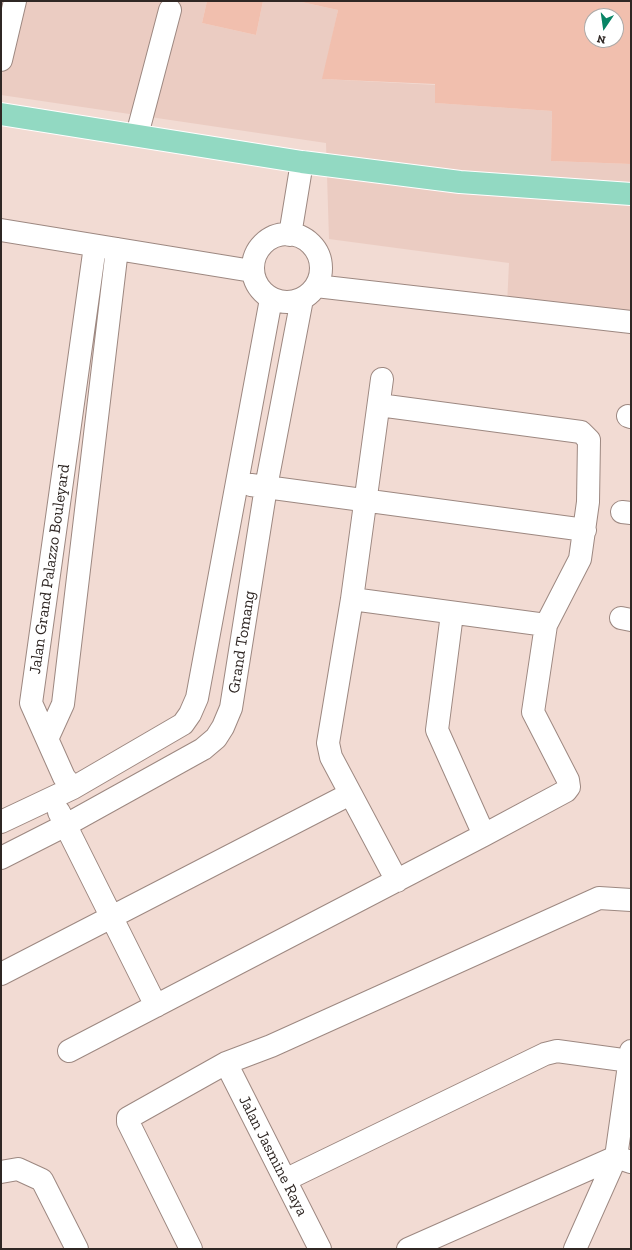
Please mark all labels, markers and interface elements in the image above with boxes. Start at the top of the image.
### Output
north arrow [584,8,624,48]
text: N [596,32,607,46]
street label: Jalan Grand Palazzo Bouleyard [26,463,74,675]
street label: Grand Tomang [224,589,260,695]
street label: Jalan Jasmine Raya [234,1093,312,1219]

